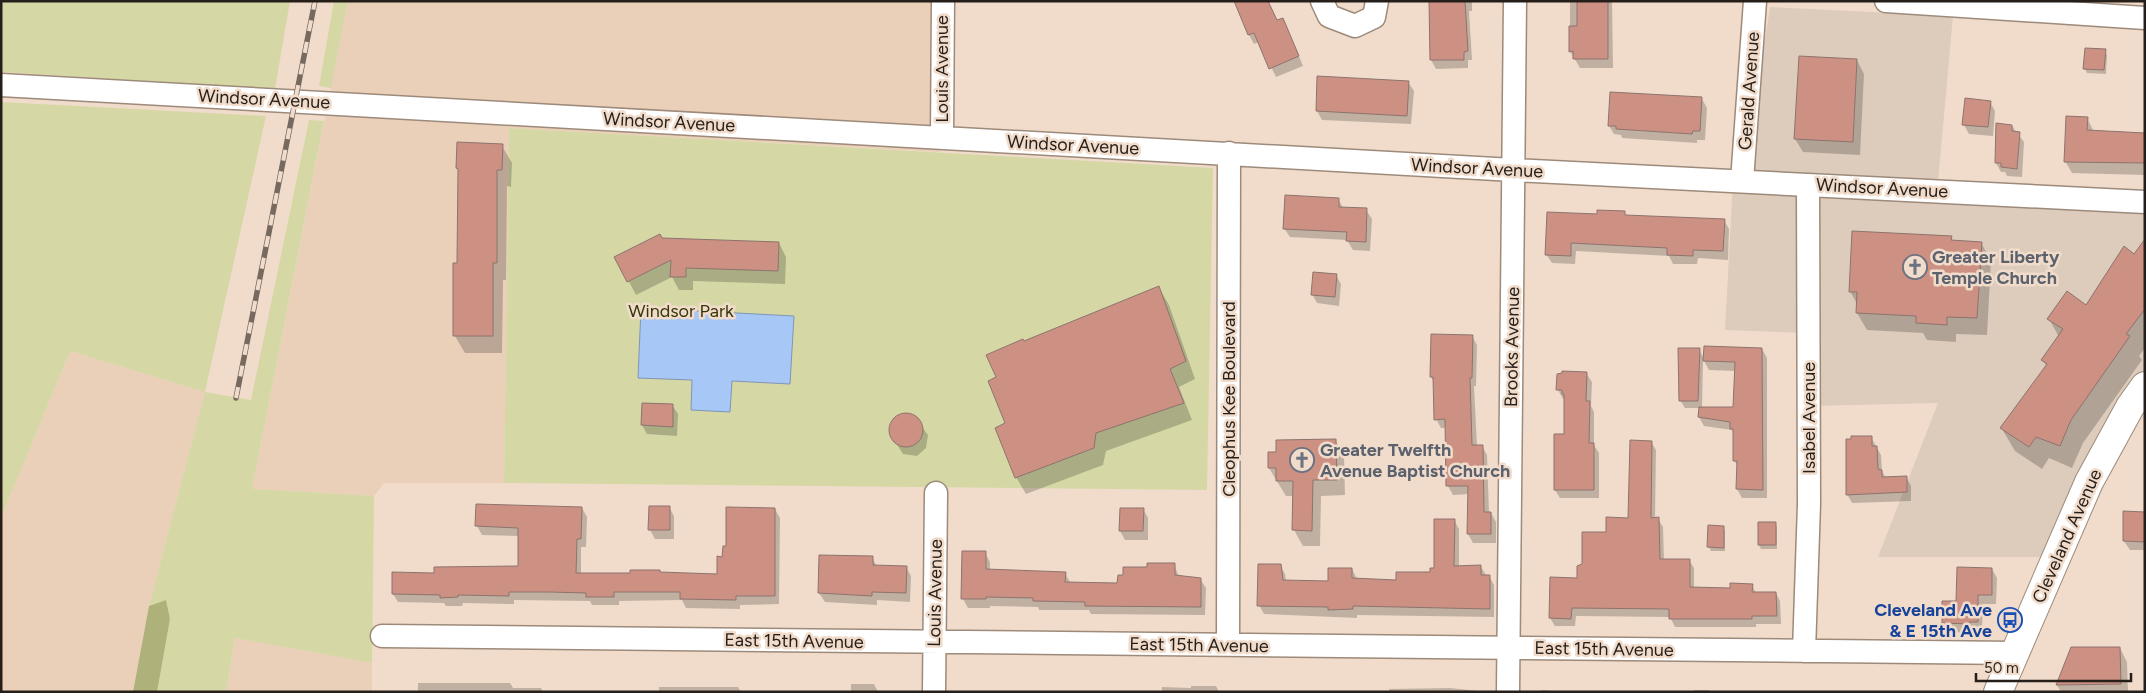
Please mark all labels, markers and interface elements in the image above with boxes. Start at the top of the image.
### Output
street label: Louis Avenue [931,15,953,123]
street label: Gerald Avenue [1734,31,1764,151]
street label: Windsor Avenue [197,85,331,113]
street label: Windsor Avenue [602,108,736,136]
street label: Windsor Avenue [1006,131,1140,159]
street label: Windsor Avenue [1410,154,1544,182]
street label: Windsor Avenue [1815,174,1949,202]
place label: Greater Liberty Temple Church [1932,246,2060,289]
church icon: Greater Liberty Temple Church [1902,254,1928,280]
street label: Brooks Avenue [1500,286,1524,407]
park label: Windsor Park [628,300,734,322]
street label: Cleophus Kee Boulevard [1218,301,1240,497]
street label: Isabel Avenue [1798,362,1820,474]
place label: Greater Twelfth Avenue Baptist Church [1320,439,1510,482]
church icon: Greater Twelfth Avenue Baptist Church [1289,447,1315,473]
street label: Cleveland Avenue [2028,465,2107,607]
street label: Louis Avenue [923,539,947,647]
place label: Cleveland Ave & E 15th Ave [1874,599,1992,642]
bus stop icon: Cleveland Ave & E 15th Ave [1997,607,2023,633]
street label: East 15th Avenue [724,629,864,653]
street label: East 15th Avenue [1129,633,1269,657]
street label: East 15th Avenue [1534,637,1674,661]
scale bar [1976,650,2131,682]
text: 50 m [1984,659,2019,677]

